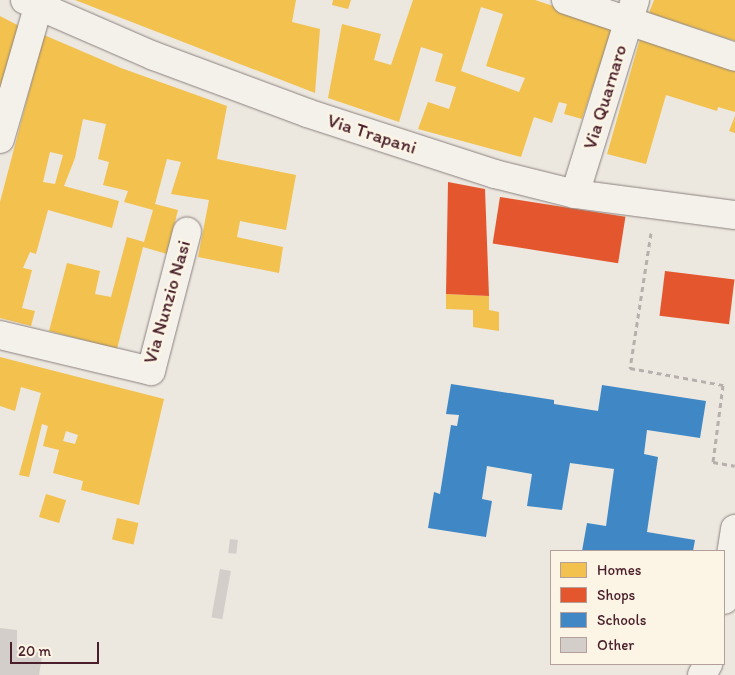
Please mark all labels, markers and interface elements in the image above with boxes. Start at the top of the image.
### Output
street label: Via Quarnaro [578,42,632,152]
street label: Via Trapani [325,109,419,159]
street label: Via Nunzio Nasi [139,238,195,366]
legend [550,550,725,665]
text: Homes [597,561,641,579]
text: Shops [597,586,635,604]
text: Schools [597,611,646,629]
scale bar [12,632,101,664]
text: Other [597,636,634,654]
text: 20 m [18,642,51,660]

